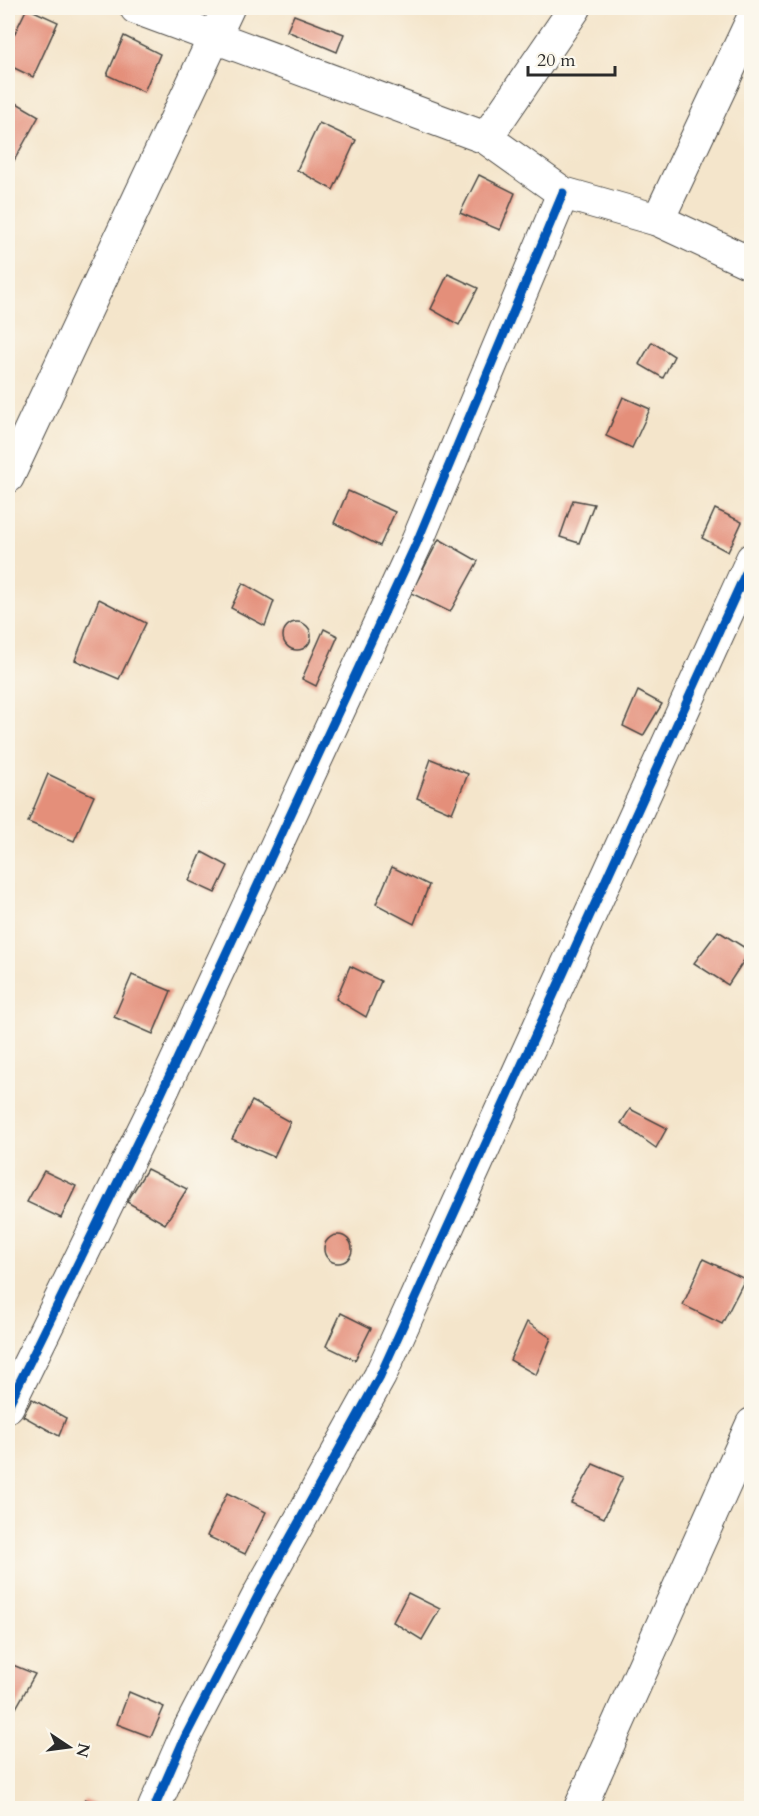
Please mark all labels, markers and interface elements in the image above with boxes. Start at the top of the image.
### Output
scale bar [528,39,615,77]
text: 20 m [537,48,576,73]
north arrow [39,1717,99,1777]
text: N [70,1741,95,1759]

